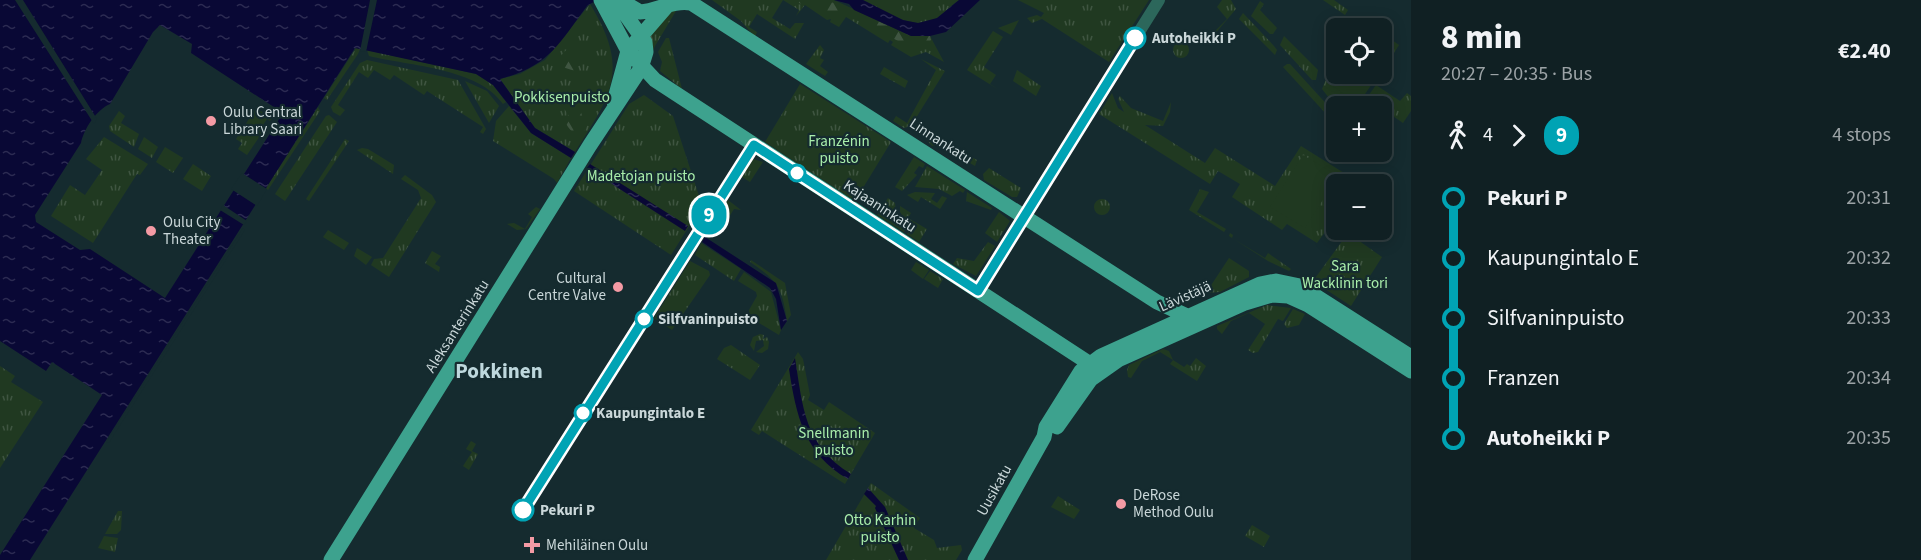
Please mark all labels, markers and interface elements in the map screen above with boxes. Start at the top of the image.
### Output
text: 8 min [1441,14,1522,61]
map controls [1326,18,1392,240]
button: locate [1326,18,1392,84]
marker: Autoheikki P [1124,27,1146,49]
place label: Autoheikki P [1151,28,1236,49]
text: €2.40 [1838,35,1891,67]
text: 20:27 – 20:35 · Bus [1441,60,1592,88]
park label: Pokkisenpuisto [514,87,610,108]
button: + [1326,96,1392,162]
place label: Oulu Central Library Saari [223,102,302,140]
street label: Linnankatu [905,113,976,170]
marker: Oulu Central Library Saari [204,114,218,128]
icon: walk [1441,119,1474,152]
icon: forward [1502,119,1535,152]
text: 9 [1556,120,1567,150]
text: 4 [1483,121,1493,149]
text: 4 stops [1832,121,1891,149]
park label: Franzénin puisto [808,131,870,169]
unlabelled marker [788,164,806,182]
park label: Madetojan puisto [587,166,695,187]
button: − [1326,174,1392,240]
street label: Kajaaninkatu [839,175,920,238]
text: Pekuri P [1487,182,1568,214]
text: 20:31 [1846,184,1891,212]
line badge: 9 [690,196,728,234]
text: 9 [703,200,715,230]
place label: Oulu City Theater [163,212,220,250]
marker: Oulu City Theater [144,224,158,238]
text: Kaupungintalo E [1487,242,1639,274]
text: 20:32 [1846,244,1891,272]
park label: Sara Wacklinin tori [1302,256,1388,294]
place label: Cultural Centre Valve [528,268,606,306]
street label: Aleksanterinkatu [420,276,494,377]
street label: Lävistäjä [1156,276,1215,317]
marker: Cultural Centre Valve [611,280,625,294]
text: Silfvaninpuisto [1487,302,1624,334]
text: 20:33 [1846,304,1891,332]
place label: Silfvaninpuisto [658,309,758,330]
marker: Silfvaninpuisto [635,310,653,328]
district label: Pokkinen [455,356,543,386]
text: Franzen [1487,362,1560,394]
text: 20:34 [1846,364,1891,392]
place label: Kaupungintalo E [596,403,705,424]
marker: Kaupungintalo E [574,404,592,422]
text: Autoheikki P [1487,422,1610,454]
park label: Snellmanin puisto [798,423,870,461]
text: 20:35 [1846,424,1891,452]
street label: Uusikatu [972,461,1017,520]
place label: DeRose Method Oulu [1133,485,1214,523]
marker: DeRose Method Oulu [1114,497,1128,511]
marker: Pekuri P [512,499,534,521]
place label: Pekuri P [540,500,595,521]
park label: Otto Karhin puisto [844,510,916,548]
place label: Mehiläinen Oulu [546,535,648,556]
marker: Mehiläinen Oulu [523,536,541,554]

